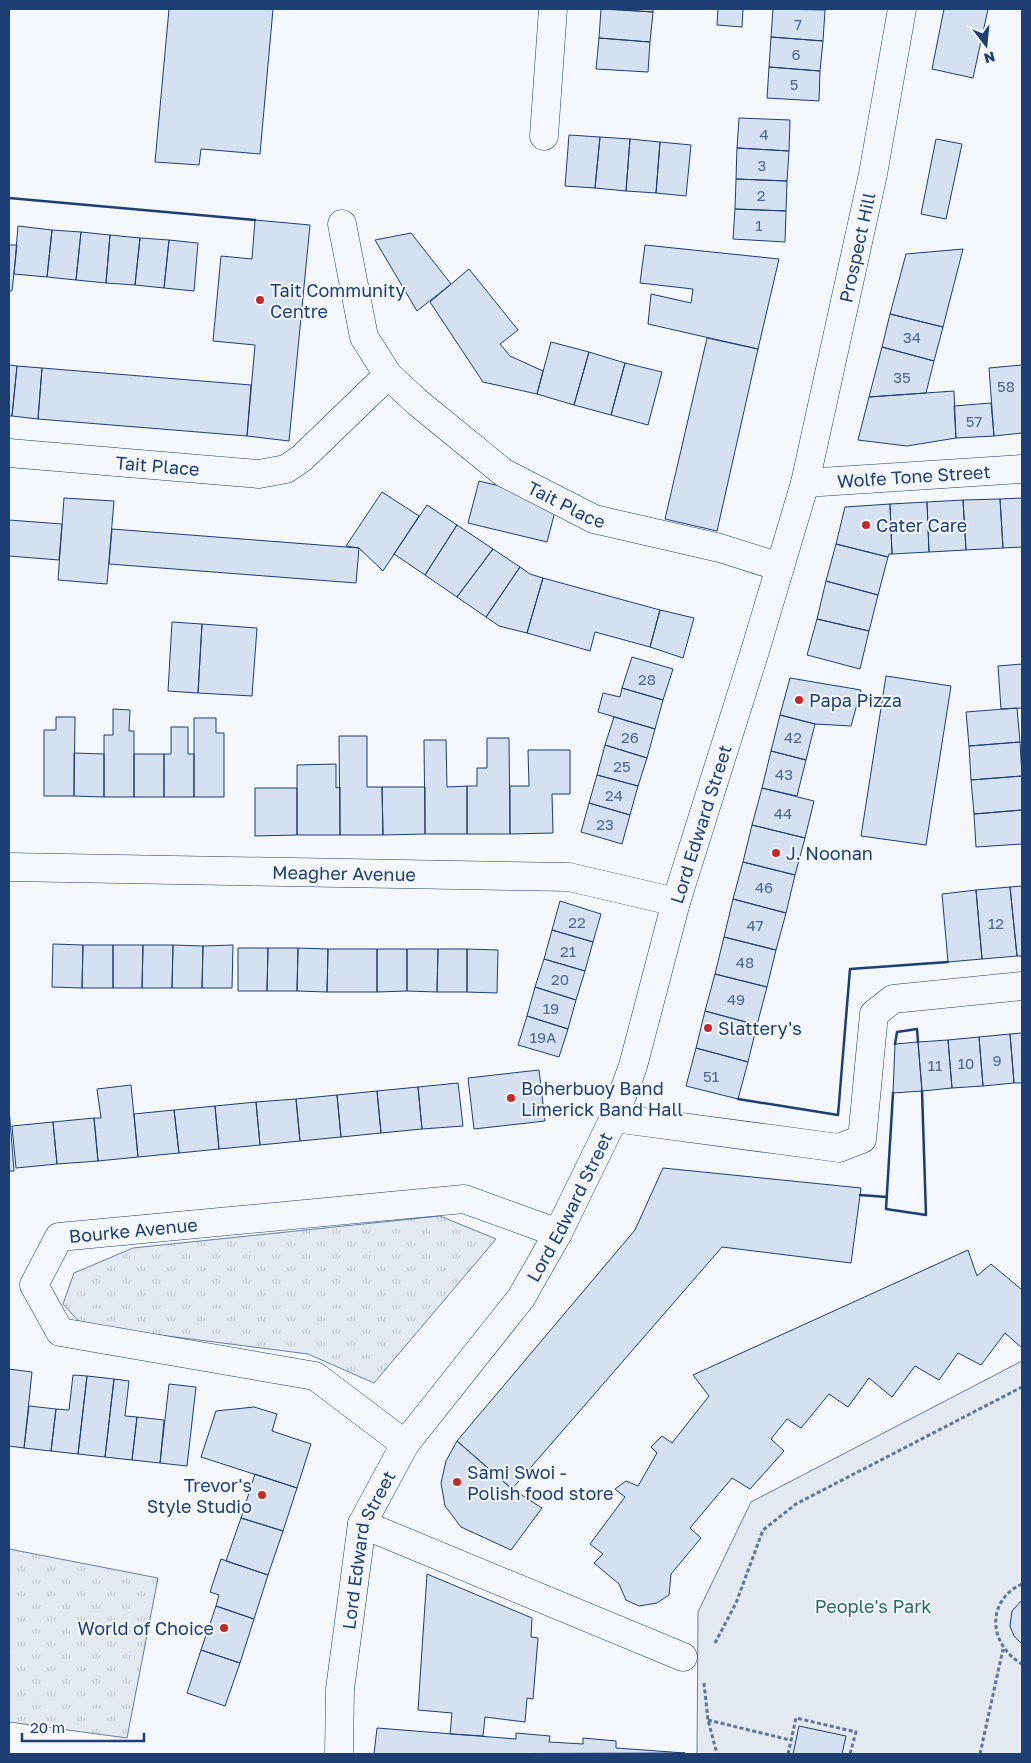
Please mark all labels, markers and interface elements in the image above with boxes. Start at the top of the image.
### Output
house number: 7 [794,15,802,33]
north arrow [961,20,1011,70]
house number: 6 [791,45,801,63]
text: N [982,48,997,68]
house number: 5 [790,75,798,93]
house number: 4 [759,125,769,143]
house number: 3 [758,156,766,174]
house number: 2 [757,186,765,204]
street label: Prospect Hill [834,190,880,305]
house number: 1 [755,216,763,234]
place label: Tait Community Centre [270,279,406,322]
marker: Tait Community Centre [254,294,266,306]
house number: 34 [903,328,921,346]
house number: 35 [893,368,911,386]
house number: 58 [997,377,1015,395]
house number: 57 [966,412,982,430]
street label: Tait Place [115,451,200,480]
street label: Wolfe Tone Street [836,460,991,492]
street label: Tait Place [524,476,607,532]
place label: Cater Care [876,514,967,536]
marker: Cater Care [860,519,872,531]
house number: 28 [638,670,656,688]
place label: Papa Pizza [809,689,902,711]
marker: Papa Pizza [793,694,805,706]
house number: 26 [621,728,639,746]
house number: 42 [784,728,802,746]
street label: Lord Edward Street [665,742,736,906]
house number: 25 [613,757,631,775]
house number: 43 [775,765,793,783]
house number: 24 [605,786,623,804]
house number: 44 [774,804,792,822]
house number: 23 [596,815,614,833]
place label: J. Noonan [786,842,873,864]
marker: J. Noonan [770,847,782,859]
street label: Meagher Avenue [272,861,416,885]
house number: 46 [755,878,773,896]
house number: 22 [568,913,586,931]
house number: 12 [988,914,1004,932]
house number: 47 [746,916,764,934]
house number: 21 [560,942,576,960]
house number: 48 [736,953,754,971]
house number: 20 [551,970,569,988]
house number: 49 [727,990,745,1008]
house number: 19 [543,999,559,1017]
place label: Slattery's [718,1017,802,1039]
marker: Slattery's [702,1022,714,1034]
house number: 19A [530,1028,556,1046]
house number: 9 [992,1051,1002,1069]
house number: 10 [958,1054,974,1072]
house number: 11 [928,1056,942,1074]
house number: 51 [703,1067,719,1085]
place label: Boherbuoy Band Limerick Band Hall [521,1077,683,1120]
marker: Boherbuoy Band Limerick Band Hall [505,1092,517,1104]
street label: Lord Edward Street [522,1128,617,1286]
street label: Bourke Avenue [68,1213,199,1247]
place label: Sami Swoi - Polish food store [467,1461,613,1504]
street label: Lord Edward Street [337,1467,400,1631]
place label: Trevor's Style Studio [147,1474,252,1517]
marker: Sami Swoi - Polish food store [451,1476,463,1488]
marker: Trevor's Style Studio [256,1489,268,1501]
park label: People's Park [815,1595,931,1617]
place label: World of Choice [78,1617,214,1639]
marker: World of Choice [218,1622,230,1634]
scale bar [22,1710,145,1742]
text: 20 m [30,1718,65,1736]

